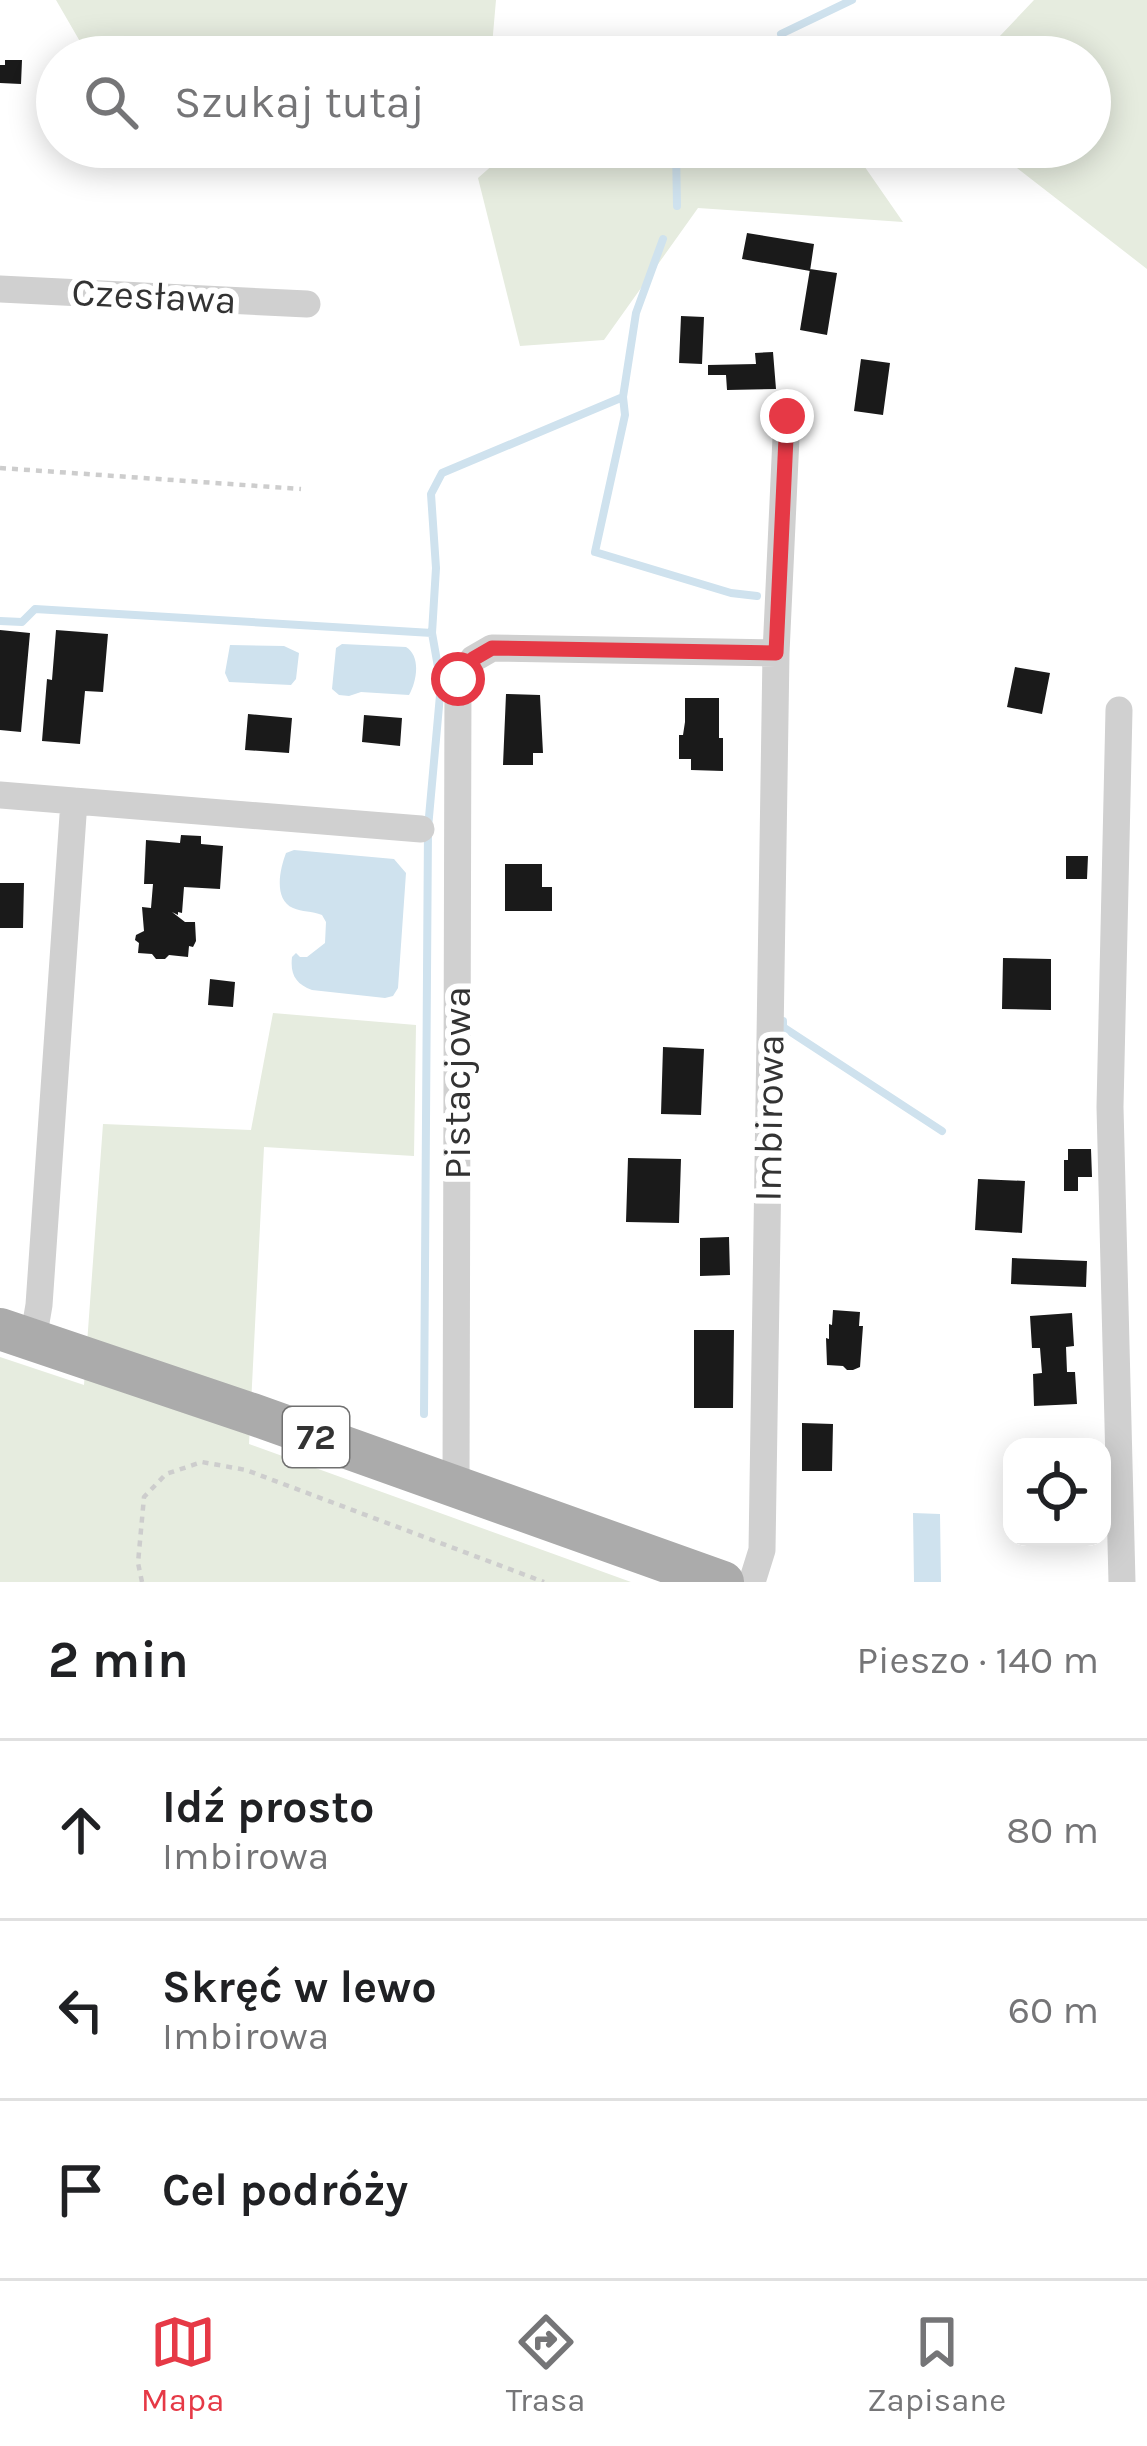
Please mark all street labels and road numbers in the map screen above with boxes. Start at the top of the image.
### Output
street label: Czesława [70,269,238,323]
street label: Pistacjowa [434,986,480,1180]
street label: Imbirowa [745,1034,793,1202]
road number: 72 [283,1407,349,1467]

